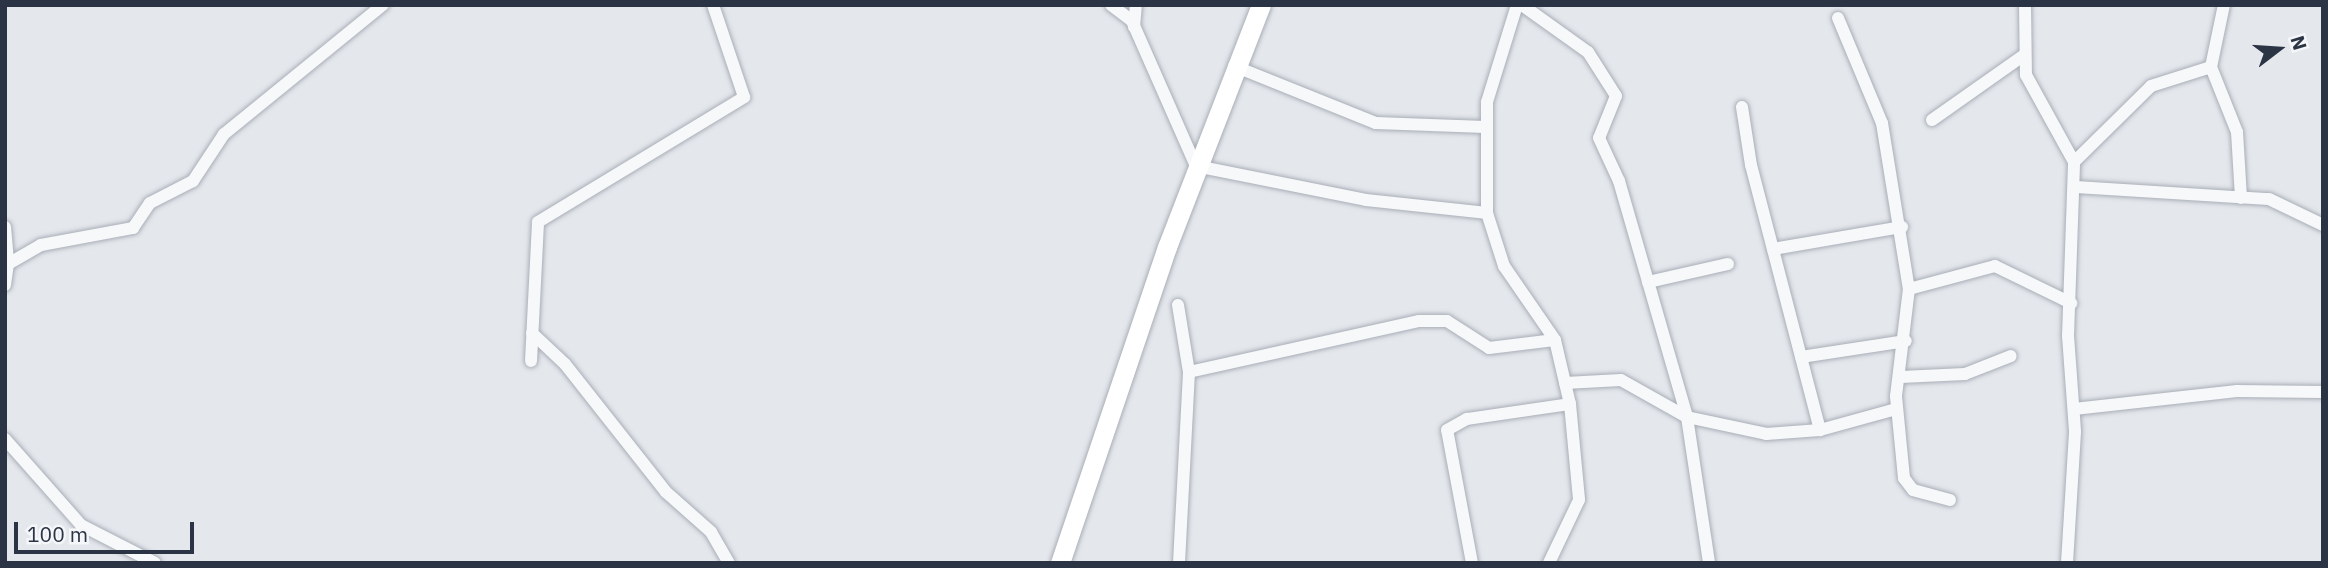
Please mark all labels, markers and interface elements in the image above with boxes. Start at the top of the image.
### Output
north arrow [2244,14,2314,84]
text: N [2286,33,2313,53]
scale bar [18,508,198,552]
text: 100 m [27,520,88,548]

